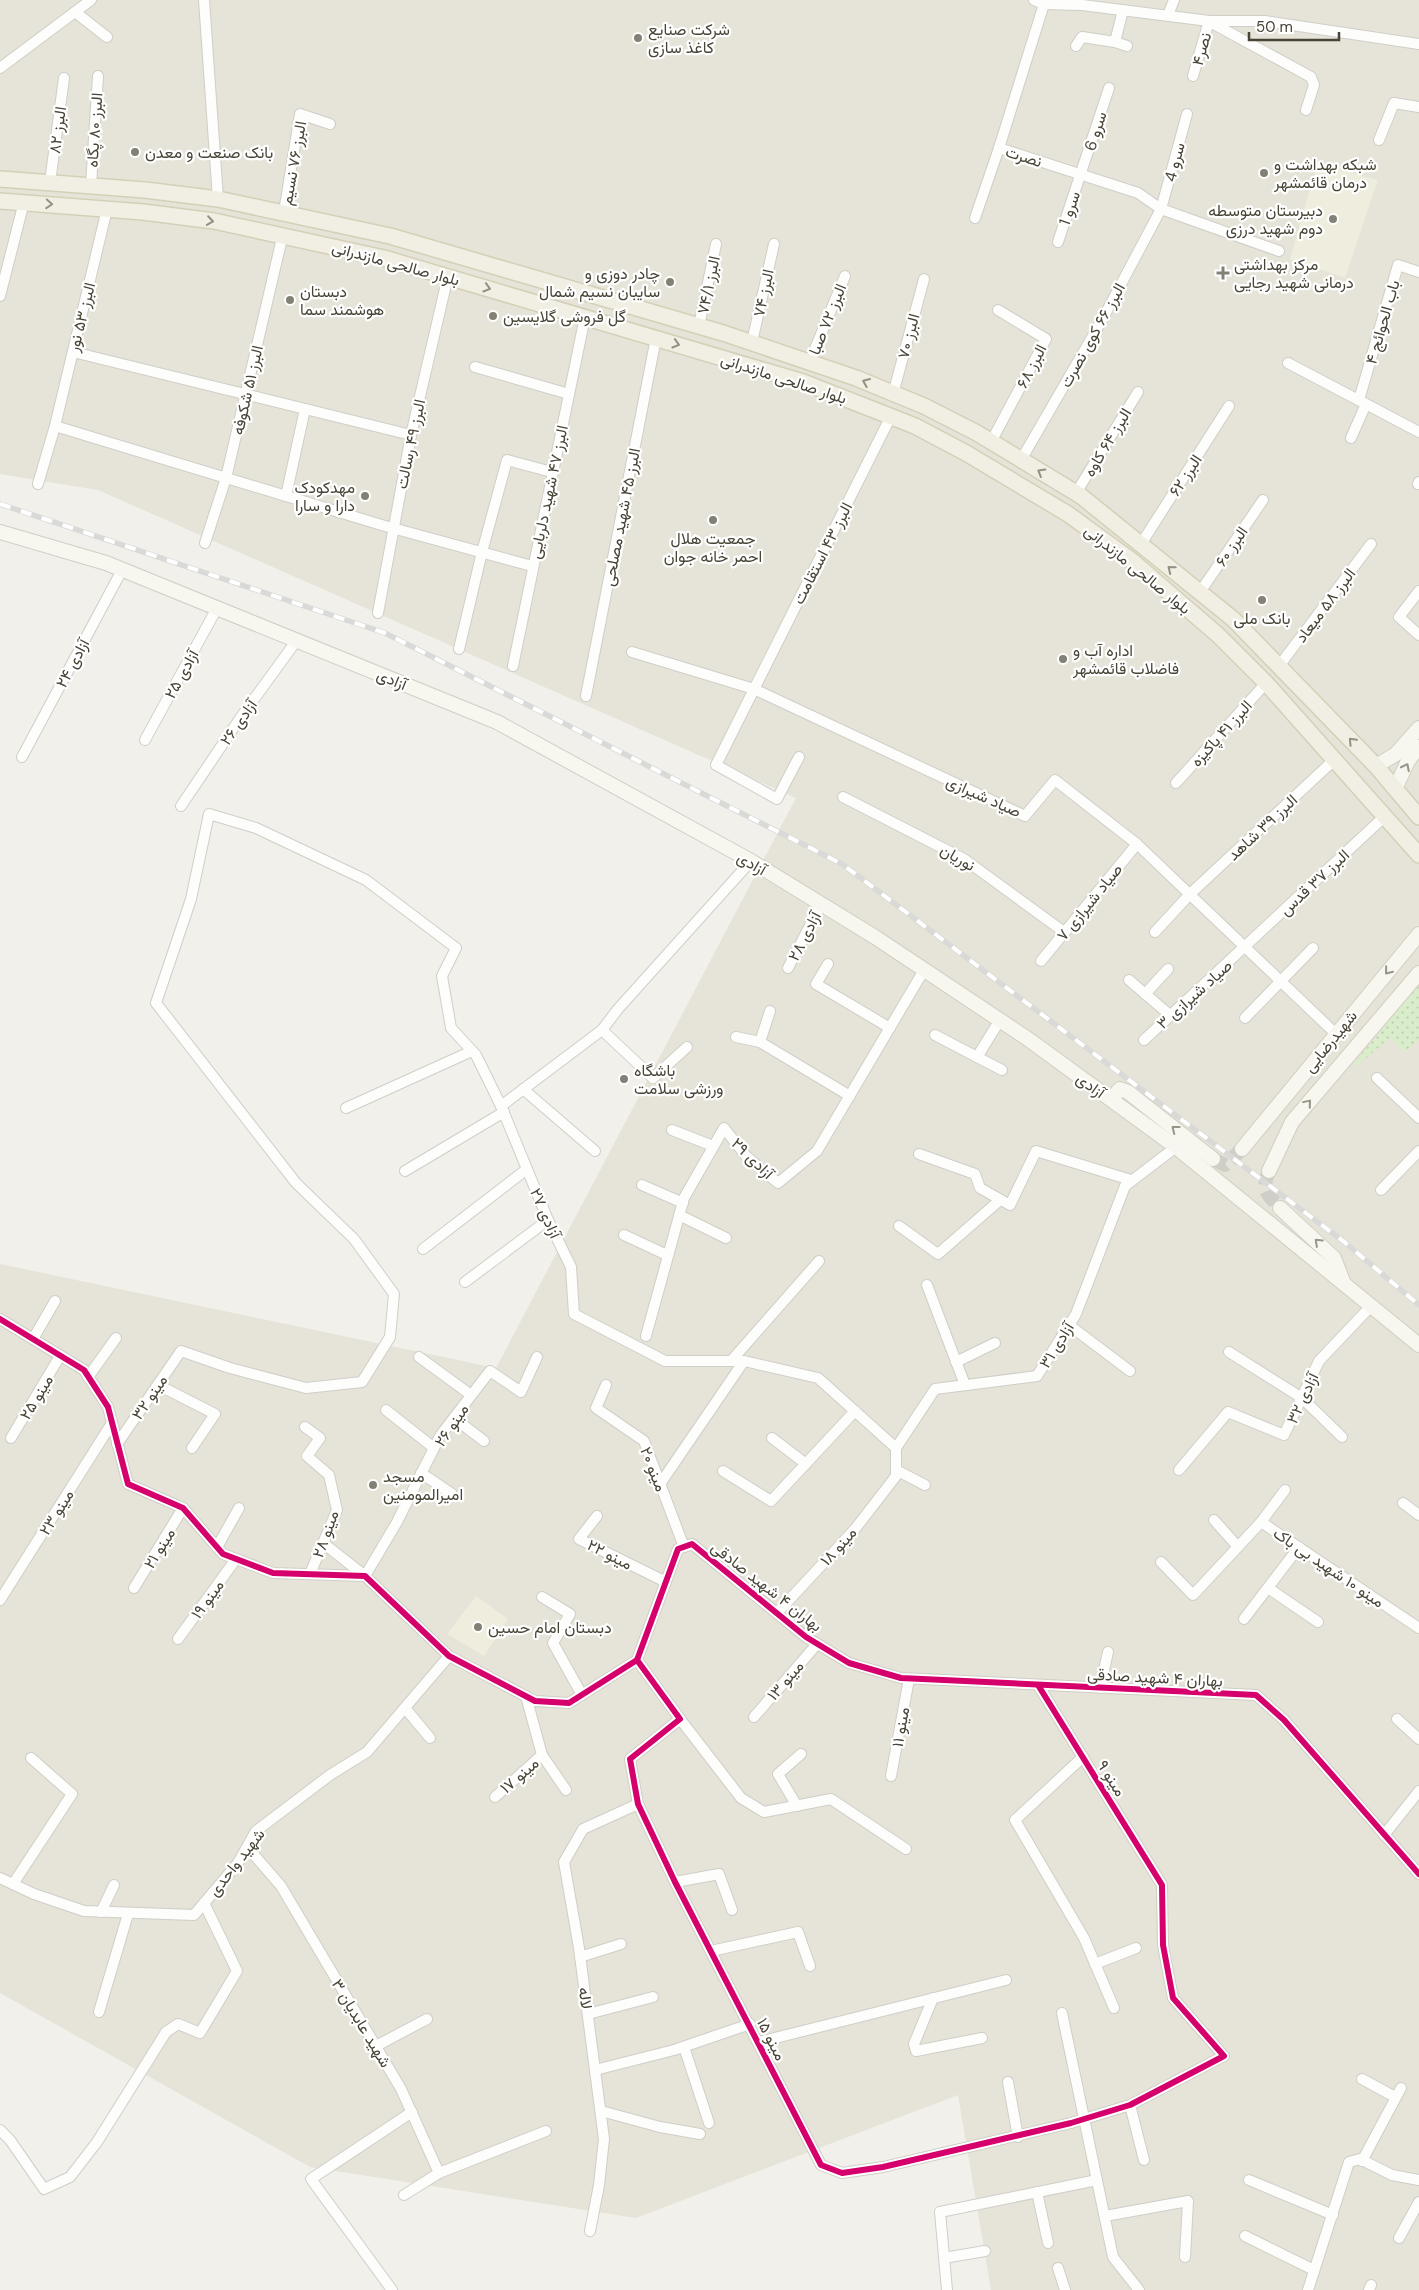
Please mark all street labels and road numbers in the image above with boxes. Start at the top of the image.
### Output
street label: نصر۴ [1187,30,1216,68]
street label: البرز ۸۰ پگاه [81,92,109,168]
street label: البرز ۸۲ [44,105,71,155]
street label: سرو 6 [1079,109,1112,153]
street label: البرز ۷۶ نسیم [276,119,311,207]
street label: سرو 4 [1159,140,1190,184]
street label: نصرت [1003,141,1045,172]
street label: سرو 1 [1054,188,1085,228]
street label: بلوار صالحی مازندرانی [330,236,462,291]
street label: البرز ۷۴/۱ [692,254,725,316]
street label: البرز ۷۴ [748,267,779,319]
street label: باب الحوائج ۴ [1360,278,1405,367]
street label: البرز ۶۶ کوی نصرت [1055,279,1130,391]
street label: البرز ۵۳ نور [62,280,100,355]
street label: البرز ۷۲ صبا [804,281,851,358]
street label: البرز ۷۰ [892,311,925,361]
street label: البرز ۶۸ [1011,341,1051,392]
street label: البرز ۵۱ شکوفه [227,343,268,437]
street label: بلوار صالحی مازندرانی [718,348,850,409]
street label: البرز ۴۹ رسالت [391,397,430,491]
street label: البرز ۶۴ کاوه [1079,404,1136,480]
street label: البرز ۴۷ شهید دلربایی [524,423,573,561]
street label: البرز ۴۵ شهید مصلحی [598,446,645,588]
street label: البرز ۶۲ [1164,450,1207,500]
street label: البرز ۴۳ استقامت [788,499,857,608]
street label: بلوار صالحی مازندرانی [1080,520,1195,619]
street label: البرز ۶۰ [1210,522,1252,570]
street label: البرز ۵۸ میعاد [1291,564,1360,647]
street label: آزادی ۲۴ [51,634,95,691]
street label: آزادی ۲۵ [159,645,204,702]
street label: آزادی [374,664,411,695]
street label: آزادی ۲۶ [215,694,262,749]
street label: البرز ۴۱ پاکیزه [1186,696,1258,772]
street label: صیاد شیرازی [943,771,1025,822]
street label: البرز ۳۹ شاهد [1223,790,1302,865]
street label: نوریان [936,839,979,876]
street label: البرز ۳۷ قدس [1275,845,1354,920]
street label: آزادی [733,847,771,881]
street label: صیاد شیرازی ۷ [1052,859,1127,945]
street label: آزادی ۲۸ [783,907,826,965]
street label: صیاد شیرازی ۳ [1152,955,1237,1034]
street label: شهیدرضایی [1299,1006,1362,1077]
street label: آزادی [1072,1068,1110,1104]
street label: آزادی ۲۹ [727,1133,779,1185]
street label: آزادی ۲۷ [525,1185,566,1243]
street label: آزادی ۳۱ [1034,1317,1079,1372]
street label: آزادی ۳۲ [1282,1368,1324,1427]
street label: مینو ۲۵ [15,1371,58,1424]
street label: مینو ۳۲ [127,1371,172,1424]
street label: مینو ۲۶ [429,1400,473,1451]
street label: مینو ۲۰ [635,1444,672,1495]
street label: مینو ۲۳ [34,1485,79,1539]
street label: مینو ۲۸ [307,1508,344,1561]
street label: مینو ۱۰ شهید بی باک [1269,1522,1388,1612]
street label: مینو ۱۸ [815,1523,861,1570]
street label: مینو ۲۱ [139,1524,180,1573]
street label: مینو ۲۲ [584,1534,636,1575]
street label: بهاران ۴ شهید صادقی [707,1536,827,1636]
street label: مینو ۱۹ [186,1576,229,1623]
street label: مینو ۱۳ [762,1656,808,1705]
street label: بهاران ۴ شهید صادقی [1087,1663,1223,1692]
street label: مینو ۱۱ [887,1705,914,1749]
street label: مینو ۱۷ [495,1753,543,1798]
street label: مینو ۹ [1092,1756,1131,1800]
street label: شهید واحدی [203,1824,269,1900]
street label: شهید عابدیان ۳ [327,1975,396,2071]
street label: لاله [574,1986,597,2010]
street label: مینو ۱۵ [752,2014,791,2064]

